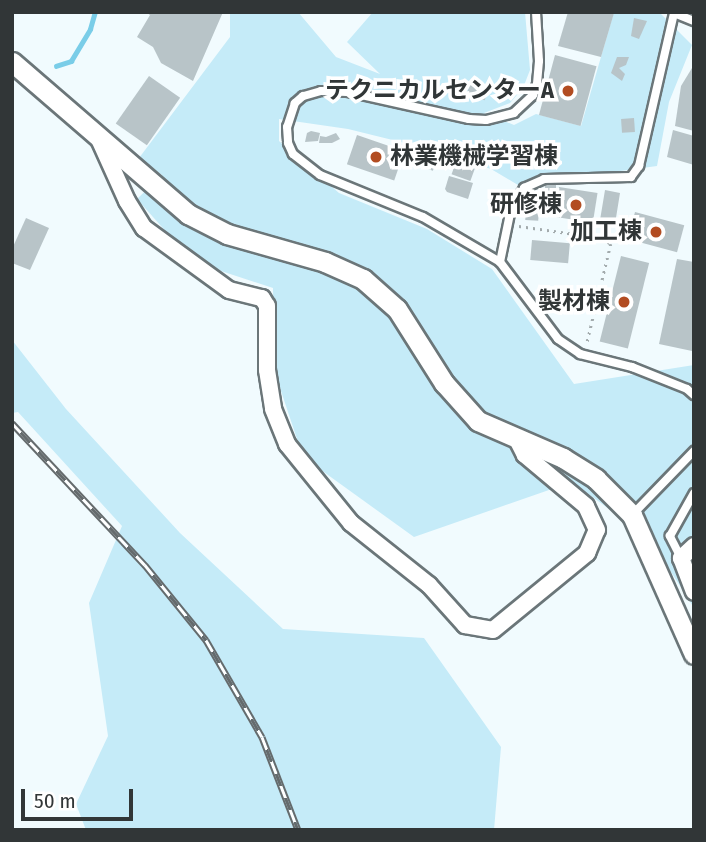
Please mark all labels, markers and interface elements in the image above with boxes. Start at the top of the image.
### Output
place label: テクニカルセンターA [325,77,554,105]
marker: テクニカルセンターA [560,83,576,99]
place label: 林業機械学習棟 [390,143,558,171]
marker: 林業機械学習棟 [368,149,384,165]
place label: 研修棟 [490,191,562,219]
marker: 研修棟 [568,197,584,213]
place label: 加工棟 [570,218,642,246]
marker: 加工棟 [648,224,664,240]
place label: 製材棟 [538,288,610,316]
marker: 製材棟 [616,294,632,310]
scale bar [24,776,136,820]
text: 50 m [34,788,76,814]

